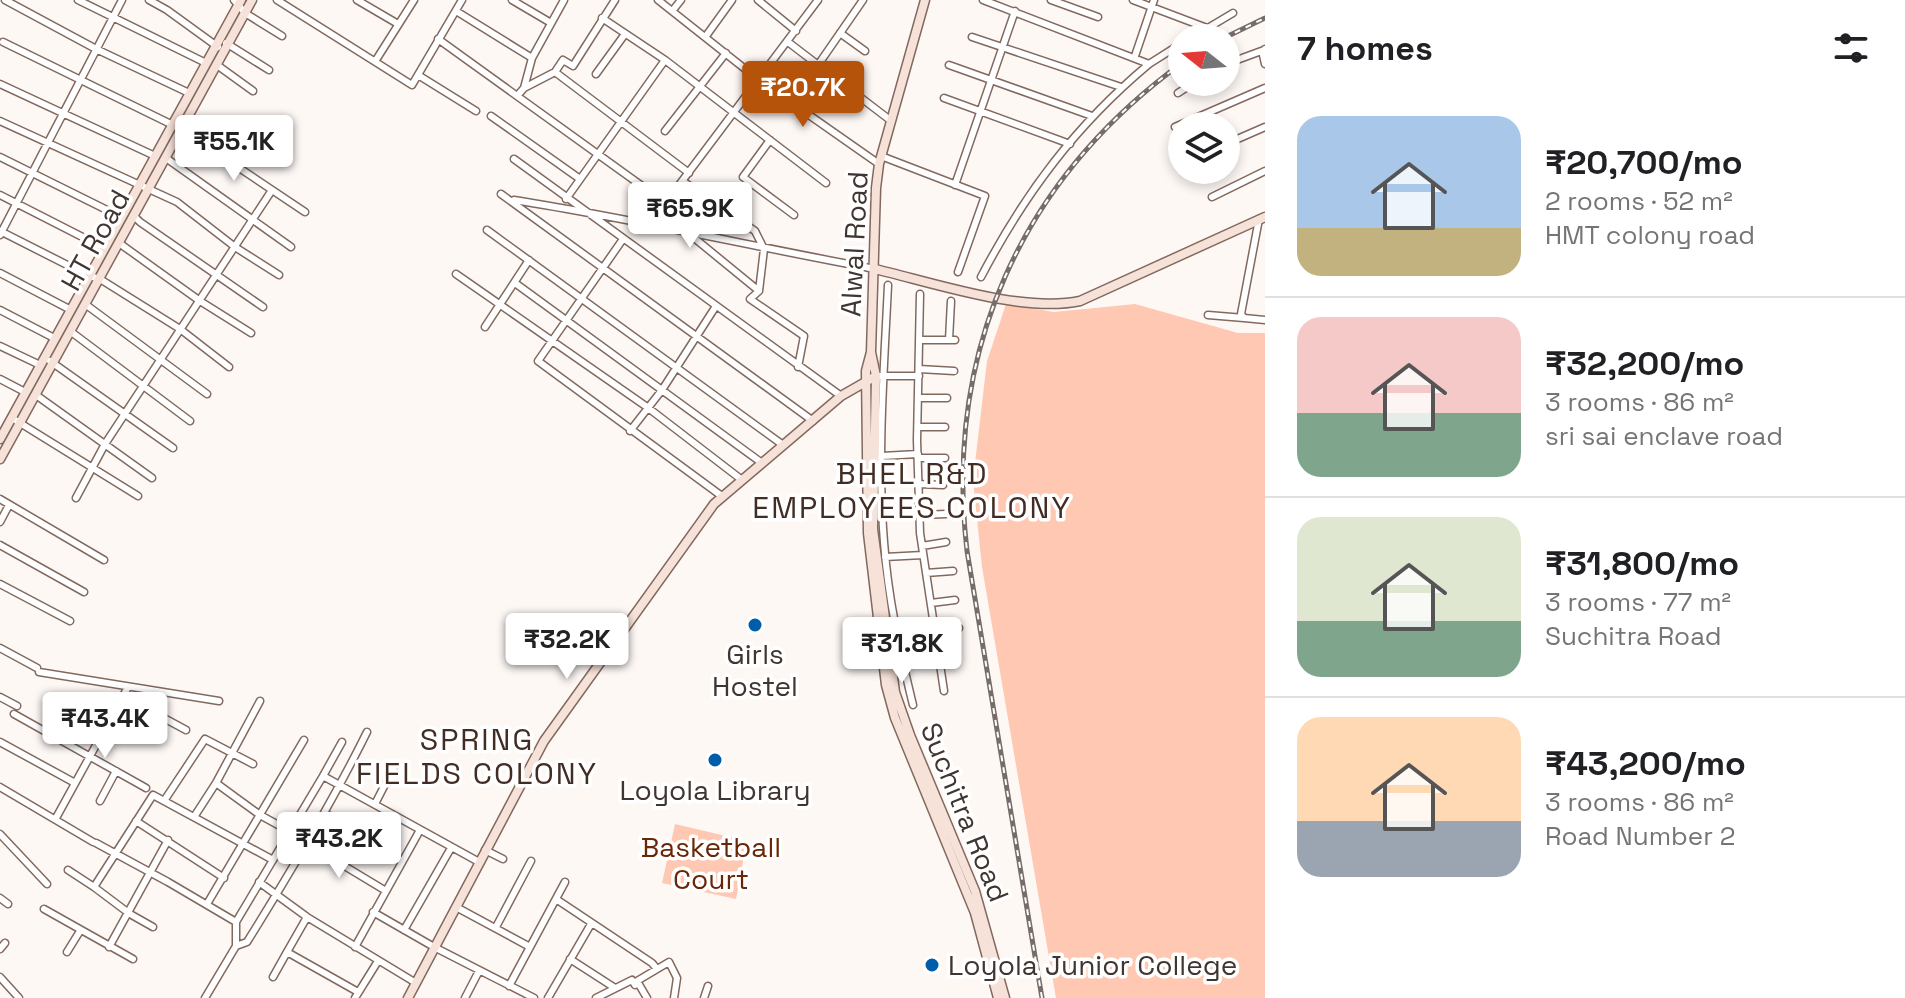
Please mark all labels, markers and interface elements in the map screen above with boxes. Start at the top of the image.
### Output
north arrow [1168,24,1240,96]
map controls [1168,24,1240,184]
icon: filters [1829,26,1873,70]
text: 7 homes [1297,27,1433,70]
pin: ₹20.7K [738,61,868,129]
text: ₹20.7K [760,70,846,104]
button: layers [1168,112,1240,184]
pin: ₹55.1K [169,115,299,183]
text: ₹55.1K [193,124,275,158]
text: ₹20,700/mo [1545,141,1743,184]
icon: home [1361,148,1457,244]
street label: Alwal Road [832,170,876,318]
pin: ₹65.9K [625,182,755,250]
street label: HT Road [53,183,137,297]
text: 2 rooms · 52 m² [1545,184,1733,218]
text: ₹65.9K [646,191,734,225]
text: HMT colony road [1545,218,1755,252]
text: ₹32,200/mo [1545,342,1744,385]
icon: home [1361,349,1457,445]
text: 3 rooms · 86 m² [1545,385,1734,419]
text: sri sai enclave road [1545,419,1783,453]
district label: BHEL R&D EMPLOYEES COLONY [752,454,1072,527]
text: ₹31,800/mo [1545,542,1739,585]
icon: home [1361,549,1457,645]
text: 3 rooms · 77 m² [1545,585,1731,619]
pin: ₹32.2K [502,613,632,681]
marker: Girls Hostel [746,616,764,634]
pin: ₹31.8K [837,617,967,685]
text: Suchitra Road [1545,619,1721,653]
text: ₹32.2K [524,622,610,656]
text: ₹31.8K [861,626,943,660]
place label: Girls Hostel [712,636,798,704]
pin: ₹43.4K [40,692,170,760]
text: ₹43.4K [60,701,150,735]
street label: Suchitra Road [913,717,1017,907]
district label: SPRING FIELDS COLONY [356,720,598,793]
text: ₹43,200/mo [1545,742,1746,785]
icon: home [1361,749,1457,845]
marker: Loyola Library [706,751,724,769]
place label: Loyola Library [619,772,811,808]
text: 3 rooms · 86 m² [1545,785,1734,819]
pin: ₹43.2K [274,812,404,880]
text: Road Number 2 [1545,819,1735,853]
text: ₹43.2K [295,821,383,855]
park label: Basketball Court [641,829,781,897]
place label: Loyola Junior College [948,947,1237,983]
marker: Loyola Junior College [923,956,941,974]

